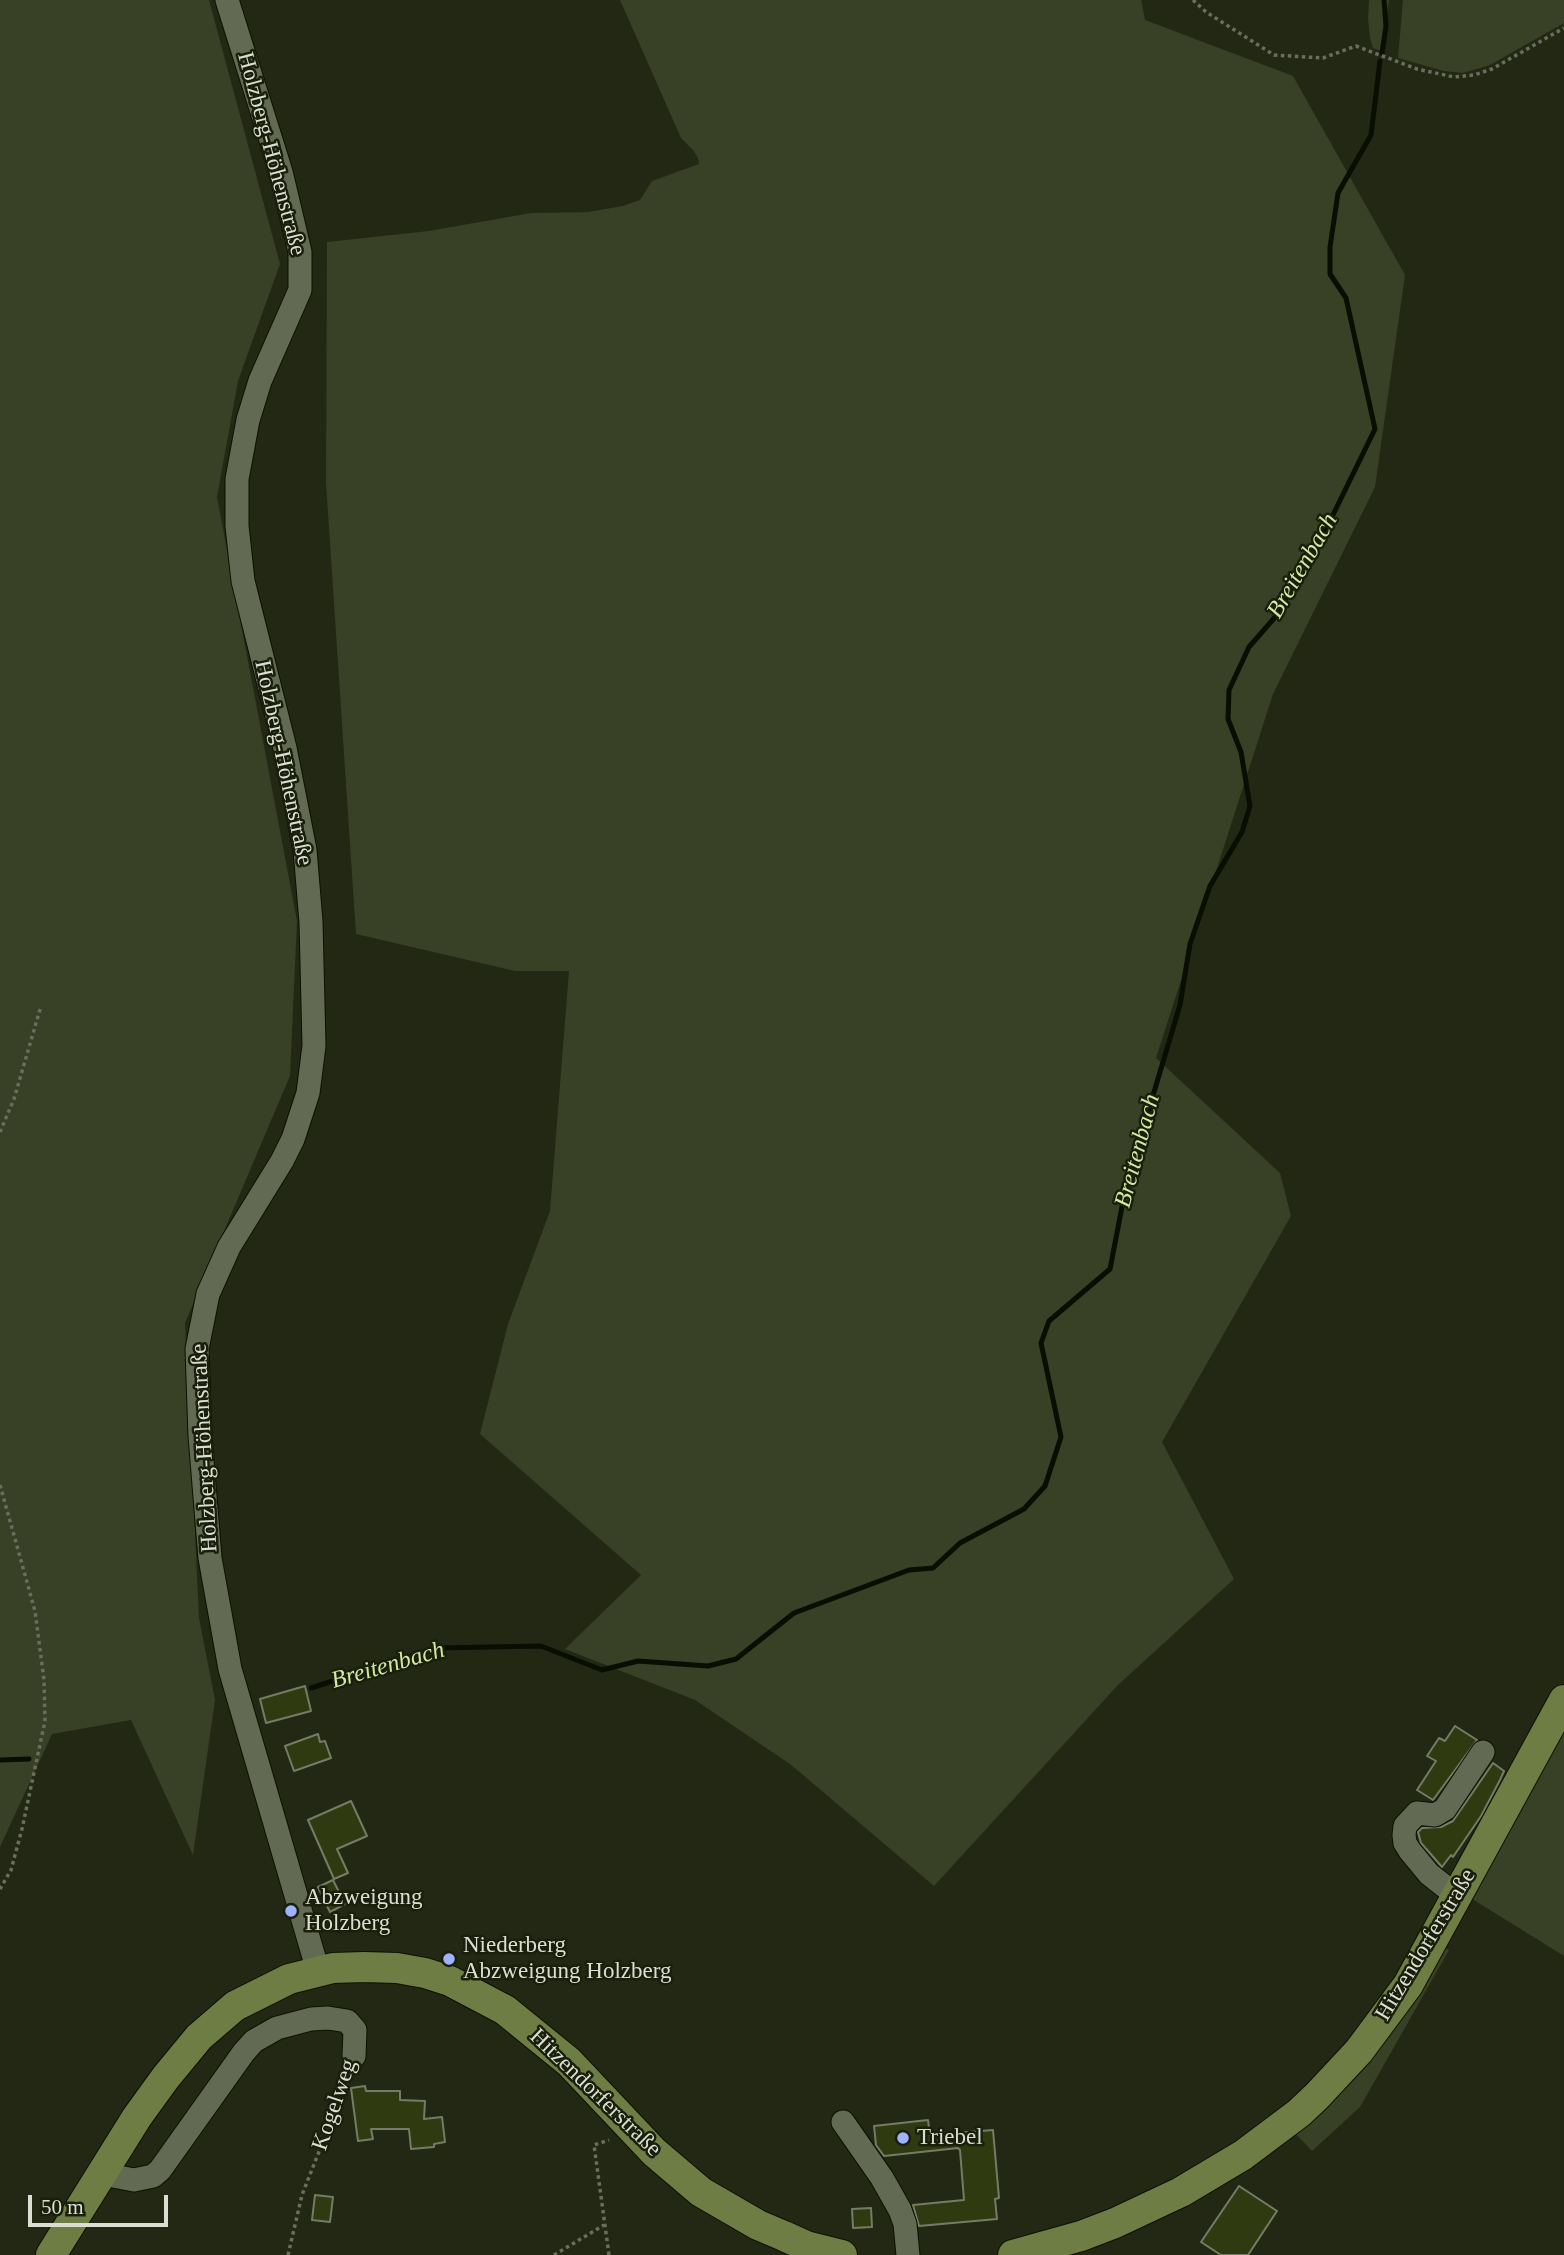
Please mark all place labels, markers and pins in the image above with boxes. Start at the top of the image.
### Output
place label: Abzweigung Holzberg [305,1884,423,1938]
marker: Abzweigung Holzberg [283,1903,299,1919]
place label: Niederberg Abzweigung Holzberg [463,1932,671,1986]
marker: Niederberg Abzweigung Holzberg [441,1951,457,1967]
place label: Triebel [917,2124,983,2152]
marker: Triebel [895,2130,911,2146]

